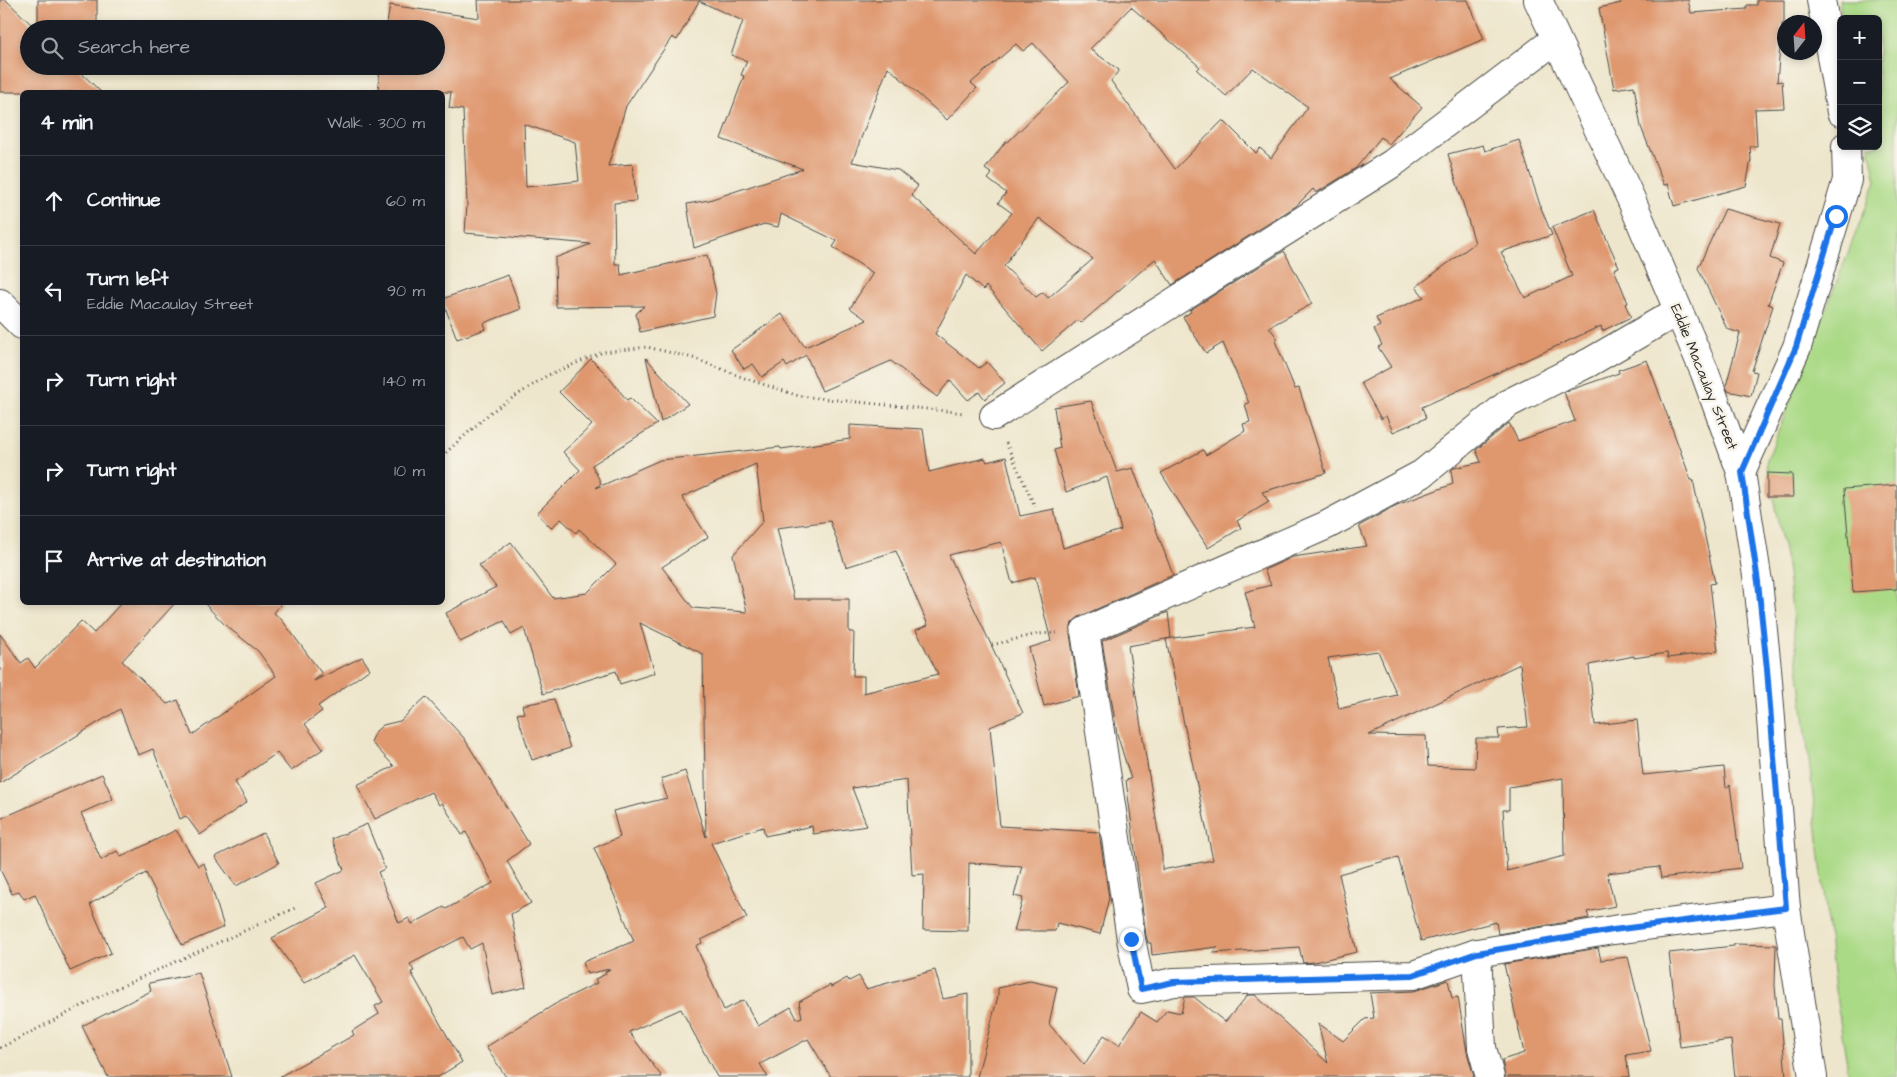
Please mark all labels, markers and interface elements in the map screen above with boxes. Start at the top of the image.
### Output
north arrow [1777,15,1822,60]
map controls [1837,15,1882,150]
button: + [1837,15,1882,60]
search box [20,20,445,75]
icon: search [38,34,66,62]
text: Search here [78,34,190,61]
button: − [1837,60,1882,105]
button: layers [1837,105,1882,150]
text: 4 min [40,108,93,137]
text: Walk · 300 m [327,112,425,134]
icon: ahead [40,187,68,215]
text: Continue [87,187,161,214]
text: 60 m [386,190,425,212]
route start [1825,205,1848,228]
text: Turn left [87,266,168,293]
icon: left [40,277,68,305]
text: 90 m [387,280,425,302]
text: Eddie Macaulay Street [87,293,253,315]
street label: Eddie Macaulay Street [1664,301,1743,454]
icon: right [40,367,68,395]
text: Turn right [87,367,176,394]
text: 140 m [383,370,425,392]
icon: right [40,457,68,485]
text: Turn right [87,457,176,484]
text: 10 m [394,460,425,482]
icon: arrive [40,547,68,575]
text: Arrive at destination [87,547,266,574]
route end [1120,928,1143,951]

